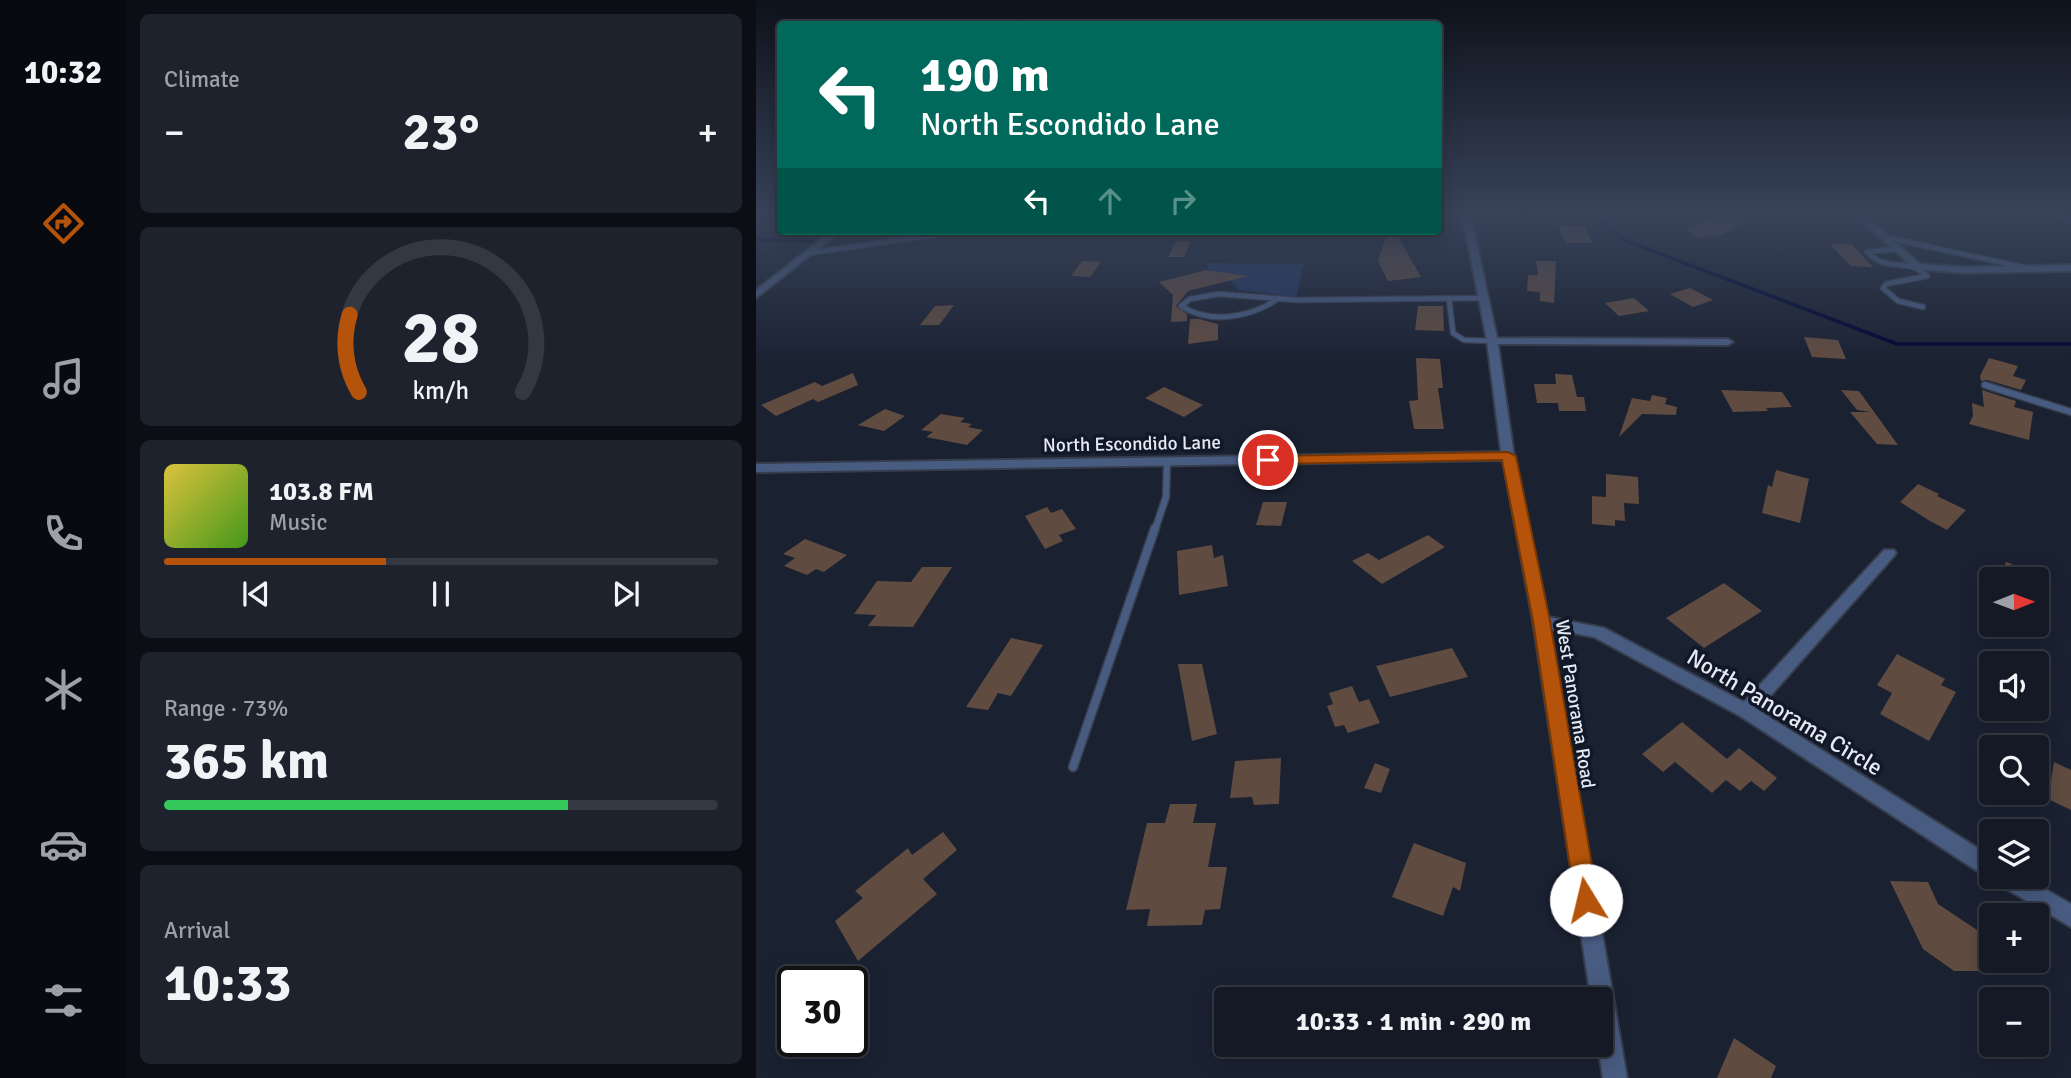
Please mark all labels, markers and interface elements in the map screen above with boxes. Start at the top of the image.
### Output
text: 190 m [920,45,1050,105]
icon: left [805,49,896,140]
text: 10:32 [24,53,102,92]
text: Climate [164,65,240,94]
text: 23° [403,100,479,164]
text: North Escondido Lane [920,105,1220,144]
text: − [164,109,185,156]
text: + [697,109,718,156]
icon: left [1018,182,1056,220]
icon: ahead [1091,182,1129,220]
icon: right [1164,182,1202,220]
icon: directions [39,199,88,248]
text: 28 [402,295,480,384]
icon: music [39,354,88,403]
text: km/h [413,375,469,406]
street label: North Escondido Lane [1043,430,1221,458]
pin [1238,430,1298,490]
icon: arrive [1249,441,1287,479]
text: 103.8 FM [269,476,374,508]
text: Music [269,508,327,537]
icon: phone [39,509,88,558]
north arrow [1979,567,2049,637]
map controls [1979,567,2049,1057]
icon: previous [237,575,275,613]
icon: pause [422,575,460,613]
icon: next [607,575,645,613]
street label: West Panorama Road [1550,618,1600,790]
street label: North Panorama Circle [1682,643,1888,782]
button: sound [1979,651,2049,721]
icon: climate [39,665,88,714]
text: Range · 73% [164,694,288,723]
text: 365 km [164,729,329,793]
button: search [1979,735,2049,805]
button: layers [1979,819,2049,889]
icon: car [39,820,88,869]
position arrow [1549,863,1623,937]
button: + [1979,903,2049,973]
text: Arrival [164,916,230,945]
text: 10:33 [164,951,292,1015]
speed limit sign: 30 [777,966,868,1057]
icon: filters [39,976,88,1025]
button: − [1979,987,2049,1057]
text: 10:33 · 1 min · 290 m [1296,1006,1531,1038]

